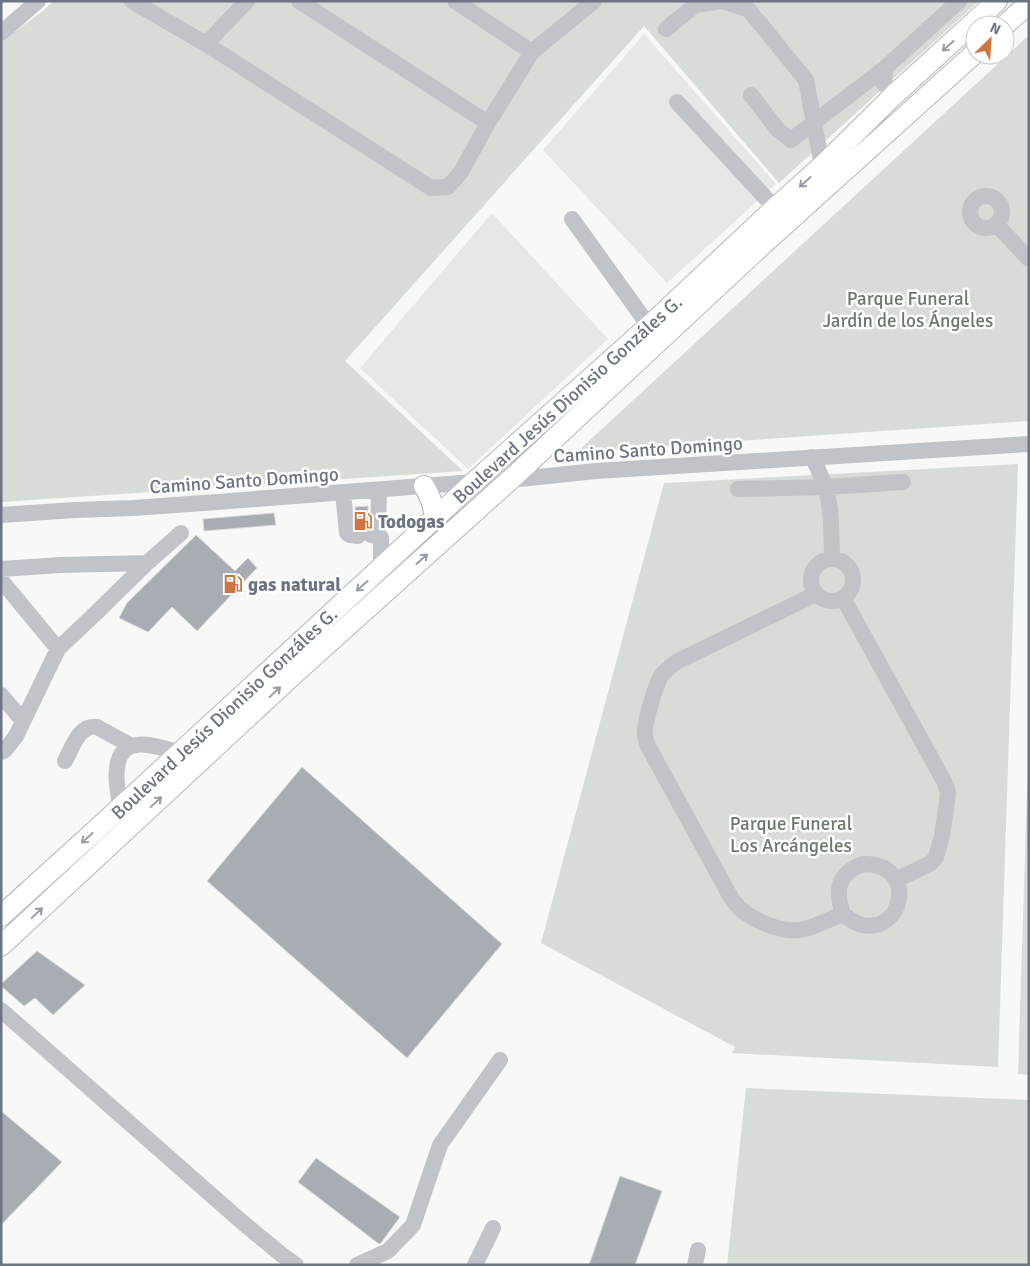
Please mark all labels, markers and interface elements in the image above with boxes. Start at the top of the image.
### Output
north arrow [965,15,1015,65]
text: N [987,19,1003,38]
one-way arrow [941,40,954,52]
one-way arrow [798,176,811,187]
park label: Parque Funeral Jardín de los Ángeles [823,287,993,333]
street label: Boulevard Jesús Dionisio Gonzáles G. [448,290,687,509]
street label: Camino Santo Domingo [553,431,744,469]
street label: Camino Santo Domingo [149,462,340,500]
fuel station icon: Todogas [352,510,374,532]
place label: Todogas [378,510,444,534]
one-way arrow [415,553,428,565]
fuel station icon: gas natural [222,573,244,595]
place label: gas natural [248,573,341,597]
one-way arrow [355,580,368,592]
street label: Boulevard Jesús Dionisio Gonzáles G. [107,602,343,825]
one-way arrow [269,686,282,698]
one-way arrow [149,796,162,808]
park label: Parque Funeral Los Arcángeles [730,812,852,858]
one-way arrow [81,832,94,844]
one-way arrow [30,907,43,919]

